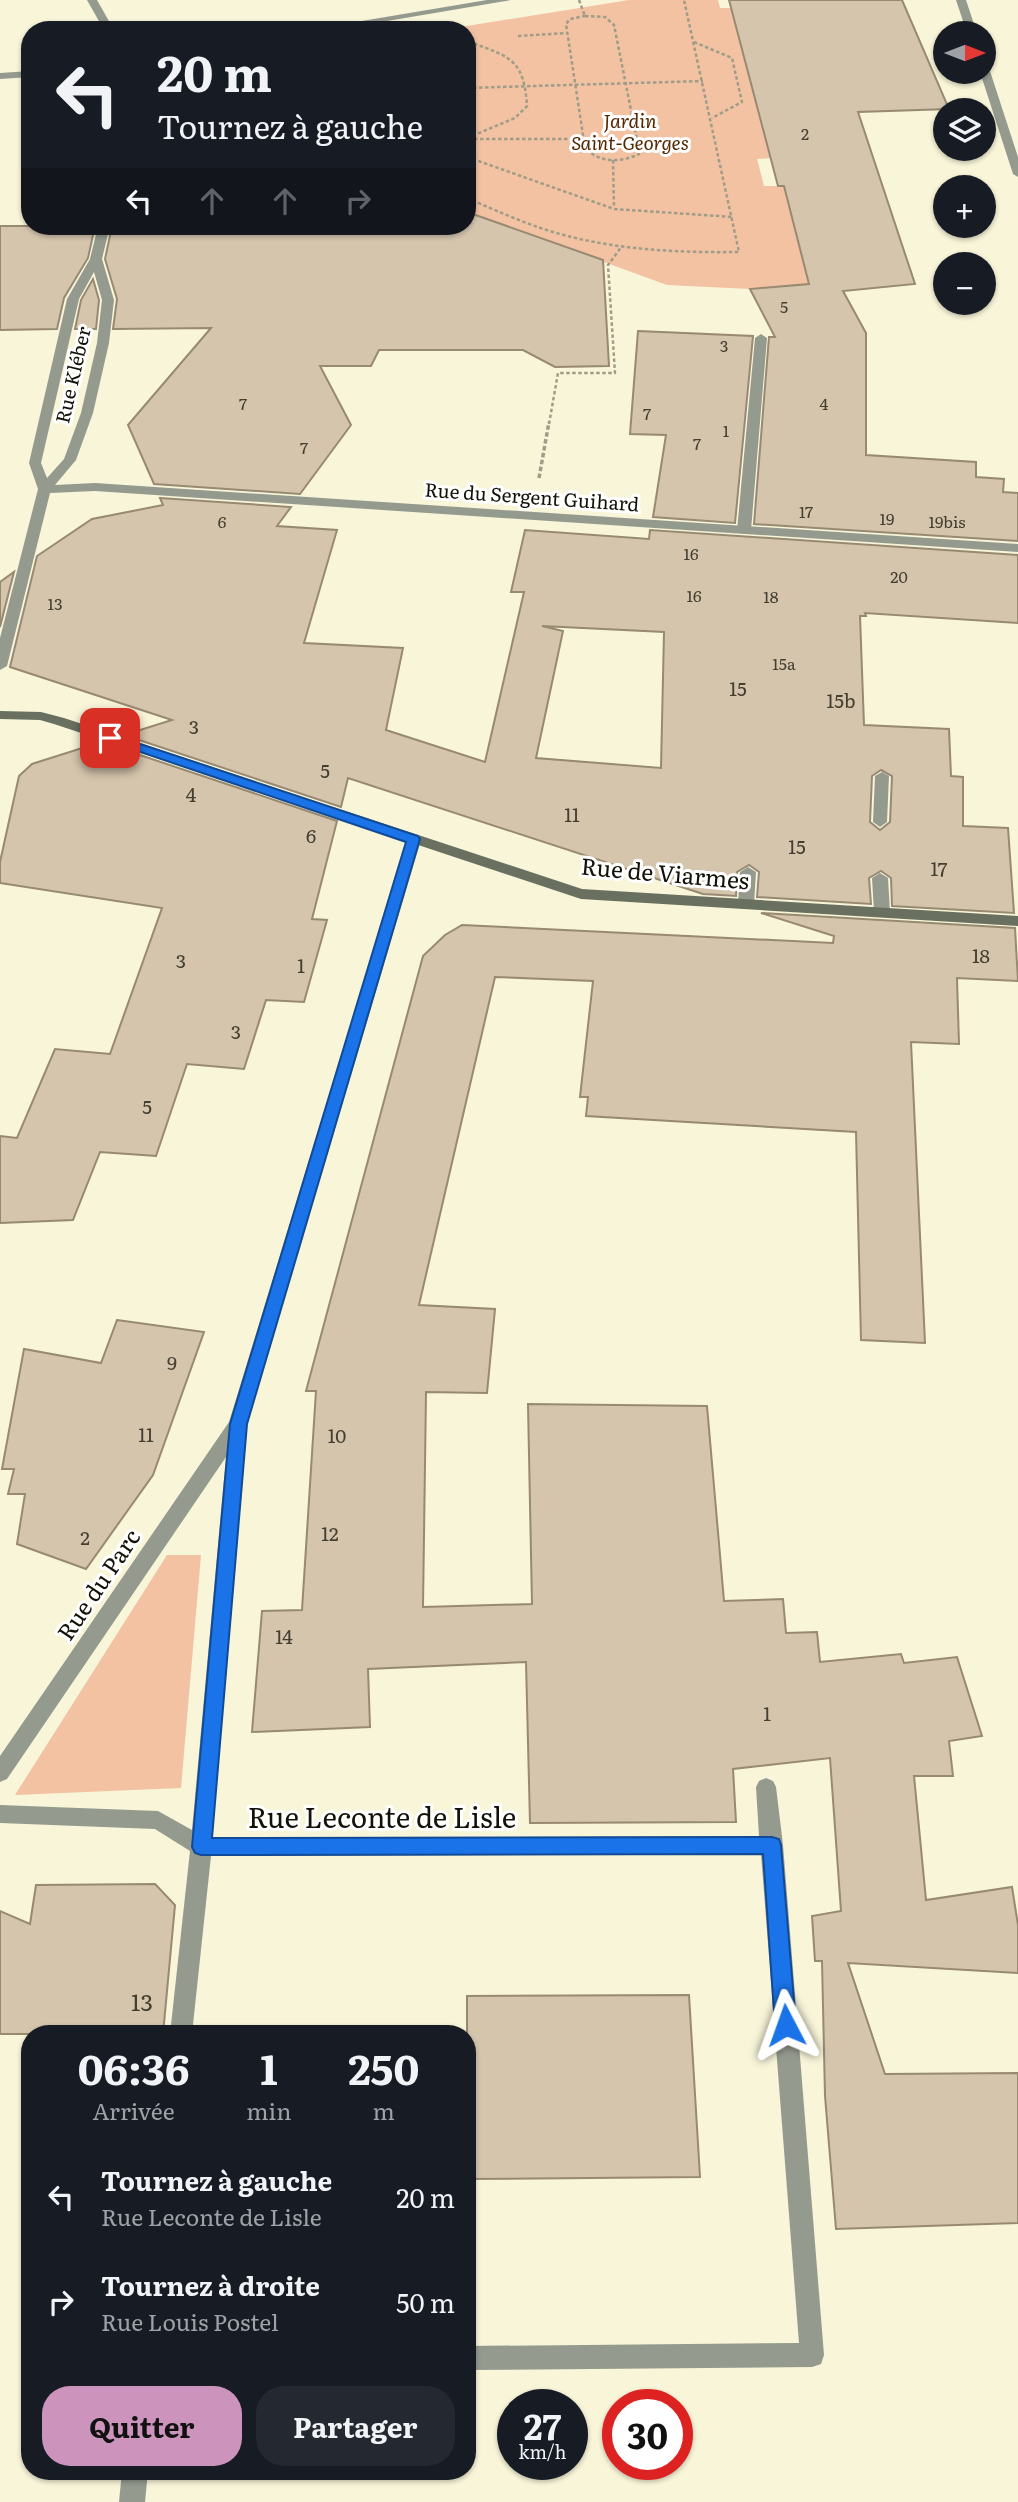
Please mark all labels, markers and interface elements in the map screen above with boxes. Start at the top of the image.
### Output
north arrow [933,21,996,84]
map controls [933,21,996,315]
text: 20 m [157,34,272,107]
icon: left [42,49,133,140]
button: layers [933,98,996,161]
text: Tournez à gauche [157,101,423,149]
park label: Jardin Saint-Georges [571,106,689,156]
house number: 2 [801,121,809,145]
button: + [933,175,996,238]
icon: left [120,182,158,220]
icon: ahead [193,182,231,220]
icon: ahead [266,182,304,220]
icon: right [339,182,377,220]
button: − [933,252,996,315]
house number: 5 [780,294,788,318]
street label: Rue Kléber [47,324,97,426]
house number: 3 [720,333,728,357]
house number: 7 [239,391,247,415]
house number: 4 [820,391,829,415]
house number: 7 [643,401,651,425]
house number: 1 [723,418,730,442]
house number: 7 [693,431,701,455]
house number: 7 [300,435,308,459]
street label: Rue du Sergent Guihard [424,475,641,517]
house number: 17 [799,499,813,523]
house number: 19 [880,506,894,530]
house number: 6 [218,509,227,533]
house number: 19bis [928,509,966,533]
house number: 16 [683,541,699,565]
house number: 20 [890,564,908,588]
house number: 16 [686,583,702,607]
house number: 18 [763,584,779,608]
house number: 13 [47,591,63,615]
house number: 15a [772,651,796,675]
house number: 15 [729,674,747,702]
house number: 15b [827,686,855,714]
pin [80,708,140,768]
house number: 3 [189,712,199,740]
icon: arrive [91,719,129,757]
house number: 5 [320,756,330,784]
house number: 4 [186,780,197,808]
house number: 11 [564,800,580,828]
house number: 6 [306,821,316,849]
house number: 15 [788,832,806,860]
street label: Rue de Viarmes [580,848,751,896]
house number: 17 [931,854,948,882]
house number: 18 [972,941,990,969]
house number: 3 [176,946,186,974]
house number: 1 [297,951,305,979]
house number: 3 [231,1017,241,1045]
house number: 5 [142,1092,152,1120]
house number: 9 [167,1348,177,1376]
house number: 11 [138,1420,154,1448]
house number: 10 [328,1421,346,1449]
house number: 12 [321,1519,339,1547]
street label: Rue du Parc [48,1521,147,1646]
house number: 2 [80,1523,90,1551]
house number: 14 [275,1622,293,1650]
house number: 1 [763,1699,771,1727]
street label: Rue Leconte de Lisle [248,1795,516,1837]
house number: 13 [131,1984,153,2018]
position arrow [749,1988,823,2062]
text: 06:36 [78,2036,190,2098]
text: 1 [260,2036,278,2098]
text: 250 [348,2036,419,2098]
text: Arrivée [93,2093,175,2127]
text: min [246,2093,291,2127]
text: m [373,2093,395,2127]
text: Tournez à gauche [101,2160,332,2199]
text: 20 m [396,2177,455,2216]
icon: left [42,2178,80,2216]
text: Rue Leconte de Lisle [101,2199,322,2233]
text: Tournez à droite [101,2265,320,2304]
text: 50 m [396,2282,455,2321]
icon: right [42,2283,80,2321]
text: Rue Louis Postel [101,2304,279,2338]
button: Quitter [42,2386,242,2466]
button: Partager [256,2386,455,2466]
speed limit sign: 30 [602,2389,693,2480]
text: 27 [524,2399,561,2451]
text: km/h [519,2438,566,2465]

